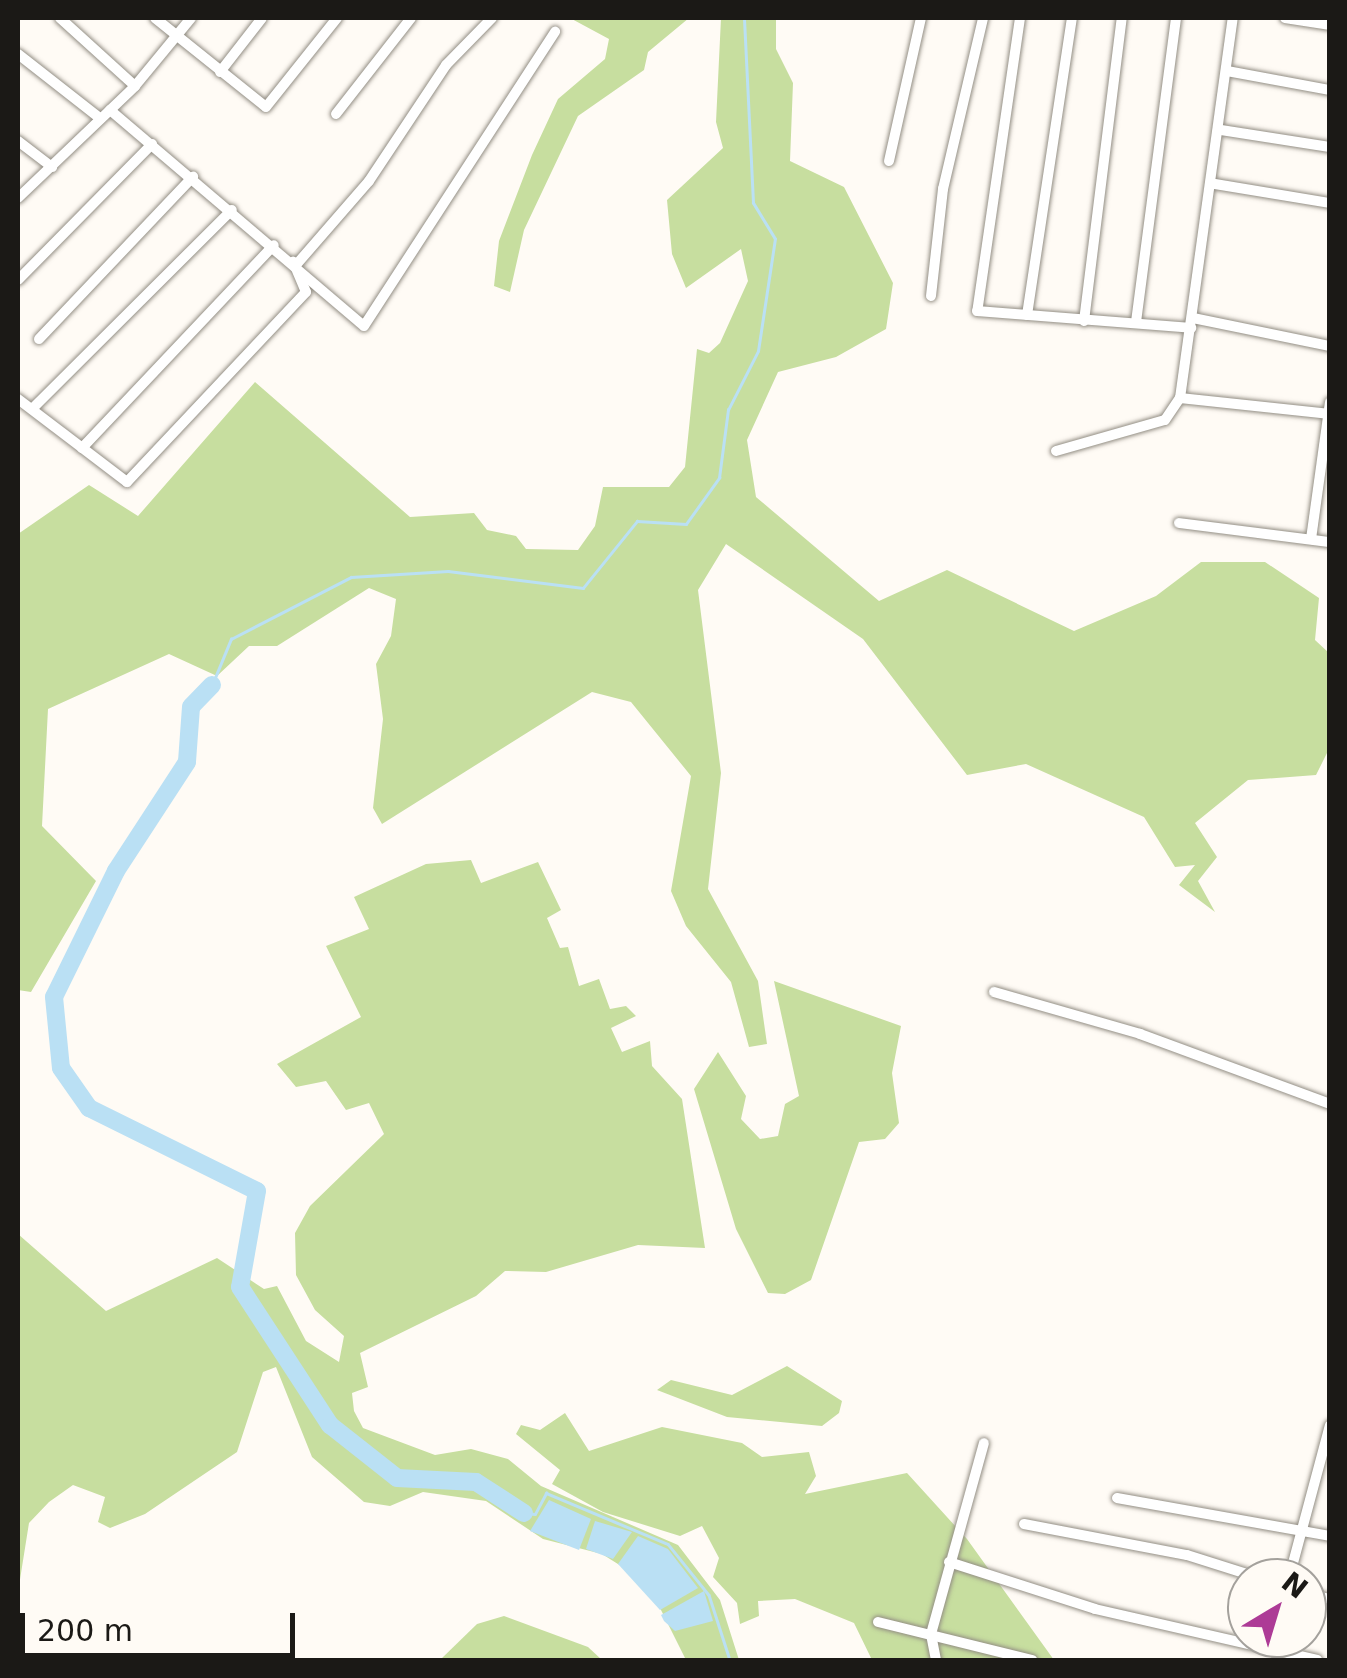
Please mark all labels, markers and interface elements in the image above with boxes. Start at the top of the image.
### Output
north arrow [1227,1558,1327,1658]
text: N [1275,1565,1314,1606]
scale bar [25,1593,300,1655]
text: 200 m [37,1613,133,1648]

